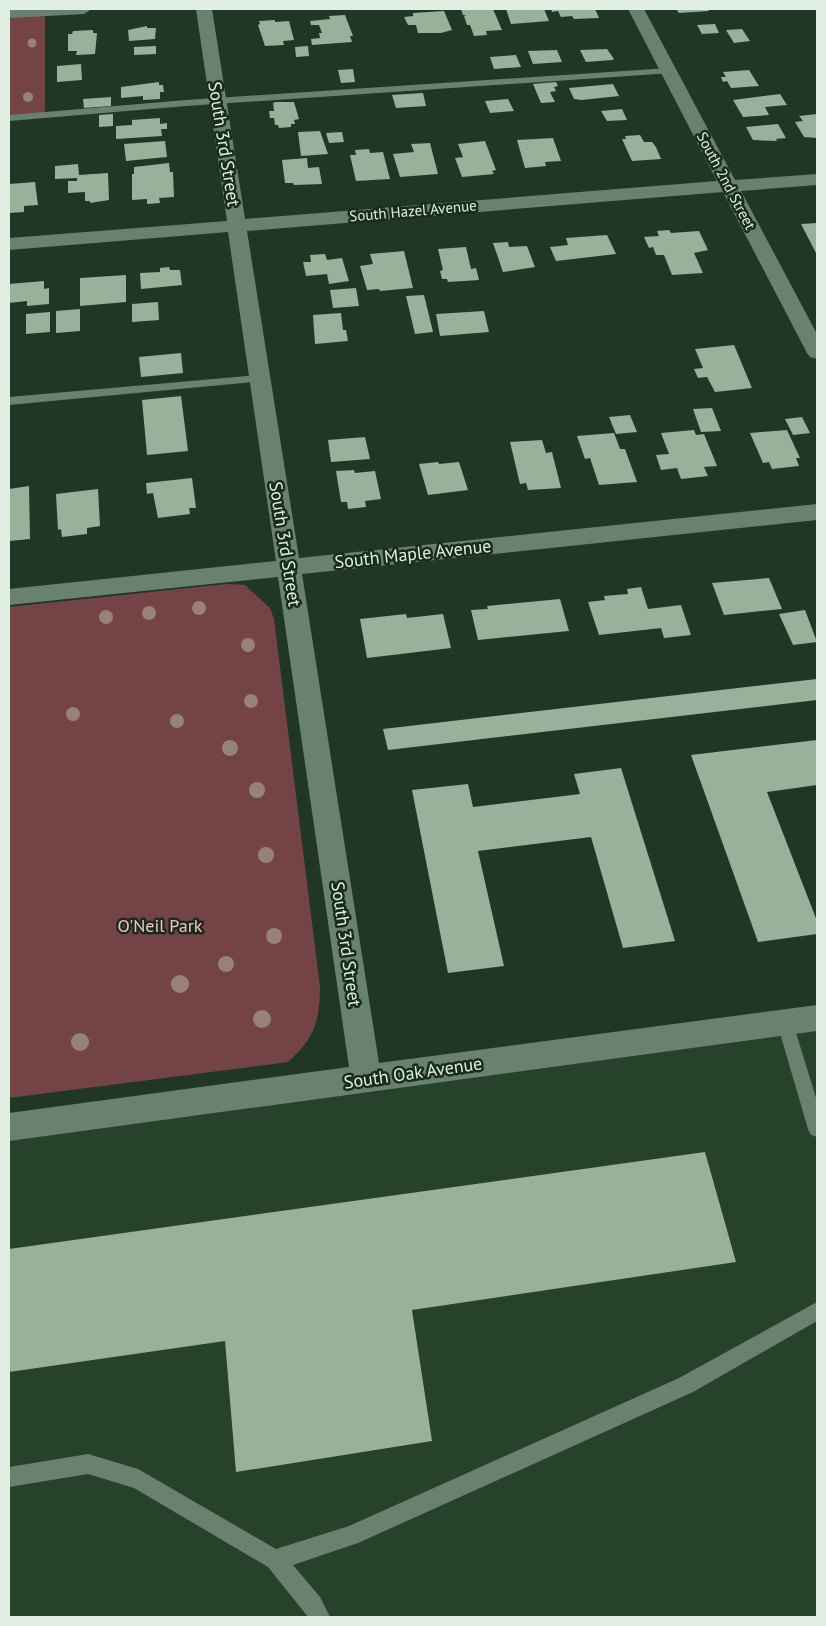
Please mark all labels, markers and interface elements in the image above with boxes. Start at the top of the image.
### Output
street label: South 3rd Street [203,80,246,208]
street label: South 2nd Street [693,129,760,233]
street label: South Hazel Avenue [348,195,477,226]
street label: South 3rd Street [264,480,307,608]
street label: South Maple Avenue [333,534,492,573]
street label: South 3rd Street [326,880,367,1008]
park label: O'Neil Park [118,914,203,937]
street label: South Oak Avenue [342,1051,484,1094]

